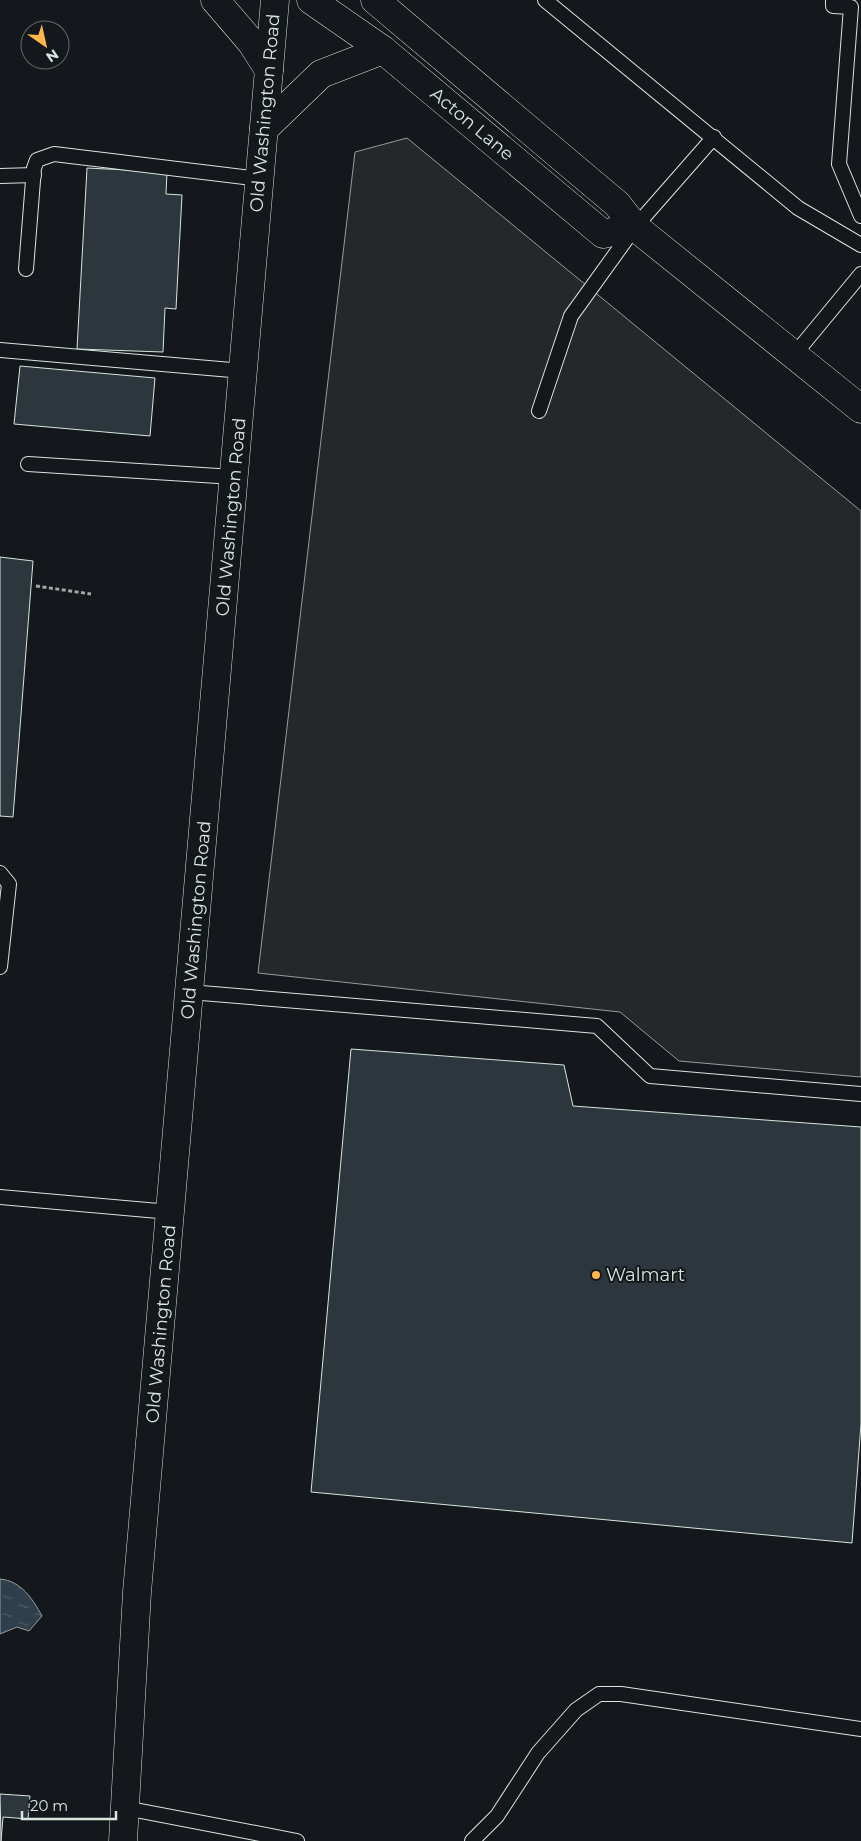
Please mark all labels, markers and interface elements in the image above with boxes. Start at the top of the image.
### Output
street label: Old Washington Road [245,13,285,213]
north arrow [20,20,70,70]
text: N [43,45,62,66]
street label: Acton Lane [426,83,518,165]
street label: Old Washington Road [211,417,251,617]
street label: Old Washington Road [176,820,216,1020]
street label: Old Washington Road [141,1224,181,1424]
place label: Walmart [606,1264,685,1286]
marker: Walmart [590,1269,602,1281]
scale bar [22,1788,116,1820]
text: 20 m [30,1796,68,1815]

